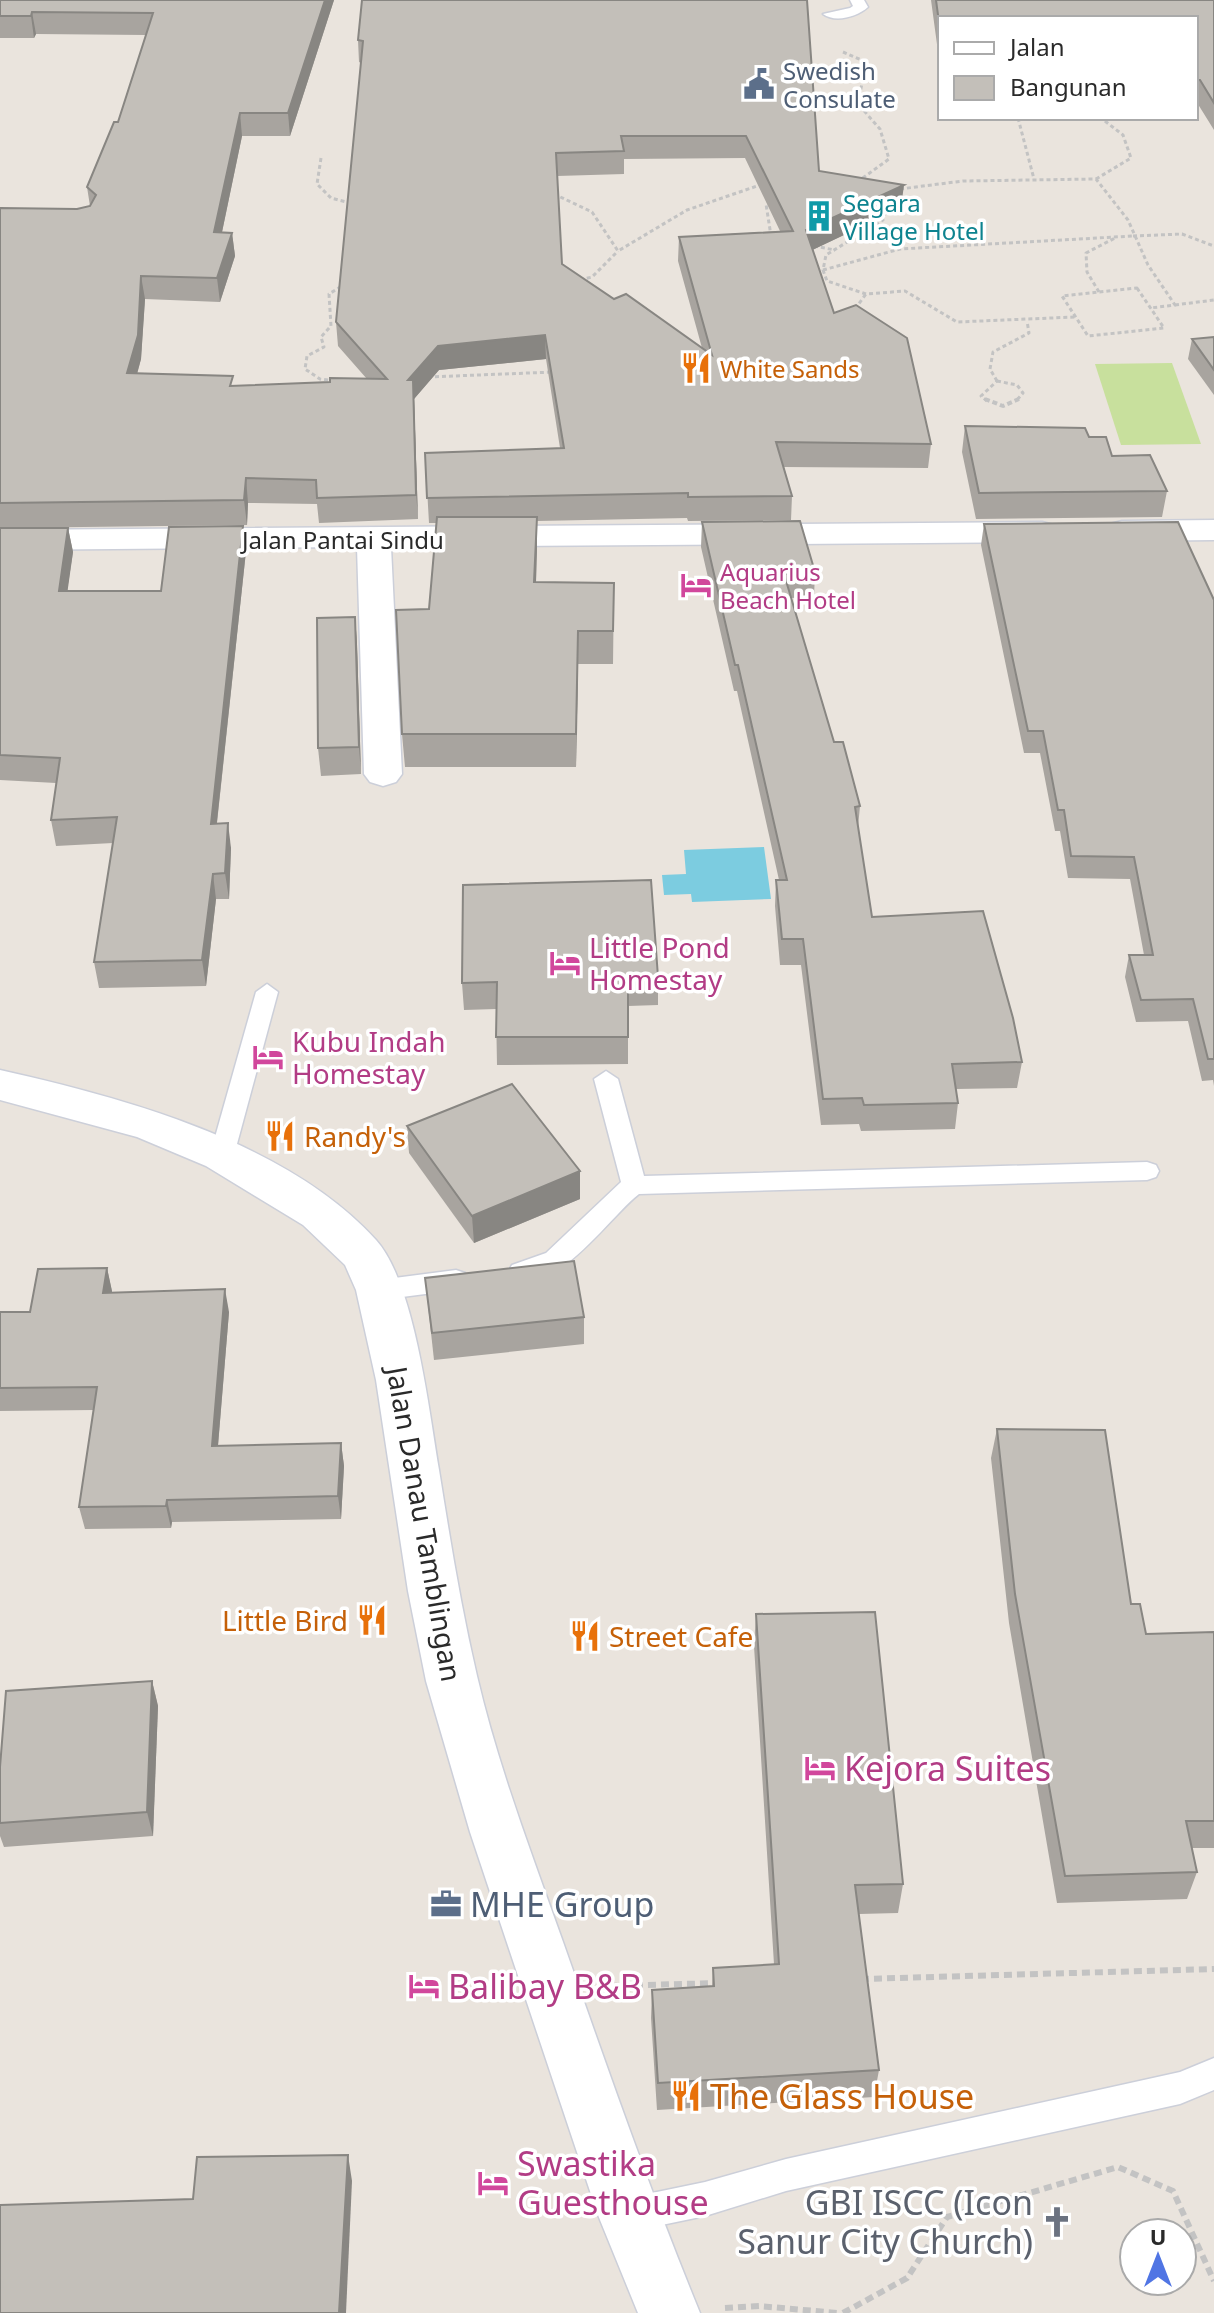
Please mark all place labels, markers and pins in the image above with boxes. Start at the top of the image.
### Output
place label: Swedish Consulate [783,54,896,115]
public building icon: Swedish Consulate [742,67,776,101]
place label: Segara Village Hotel [843,186,985,247]
building icon: Segara Village Hotel [802,199,836,233]
restaurant icon: White Sands [679,351,713,385]
place label: White Sands [720,352,860,385]
place label: Aquarius Beach Hotel [720,555,856,616]
hotel icon: Aquarius Beach Hotel [679,568,713,602]
place label: Little Pond Homestay [589,928,730,998]
hotel icon: Little Pond Homestay [548,946,582,980]
place label: Kubu Indah Homestay [292,1022,445,1092]
hotel icon: Kubu Indah Homestay [251,1040,285,1074]
place label: Randy's [304,1117,406,1155]
restaurant icon: Randy's [263,1119,297,1153]
place label: Little Bird [222,1601,348,1639]
restaurant icon: Little Bird [355,1603,389,1637]
place label: Street Cafe [609,1617,753,1655]
restaurant icon: Street Cafe [568,1619,602,1653]
place label: Kejora Suites [844,1745,1051,1791]
hotel icon: Kejora Suites [803,1751,837,1785]
place label: MHE Group [470,1881,654,1927]
office icon: MHE Group [429,1887,463,1921]
place label: Balibay B&B [448,1963,642,2009]
hotel icon: Balibay B&B [407,1969,441,2003]
place label: The Glass House [710,2073,974,2119]
restaurant icon: The Glass House [669,2079,703,2113]
place label: Swastika Guesthouse [517,2140,709,2225]
hotel icon: Swastika Guesthouse [476,2166,510,2200]
place label: GBI ISCC (Icon Sanur City Church) [737,2179,1033,2264]
church icon: GBI ISCC (Icon Sanur City Church) [1040,2205,1074,2239]

